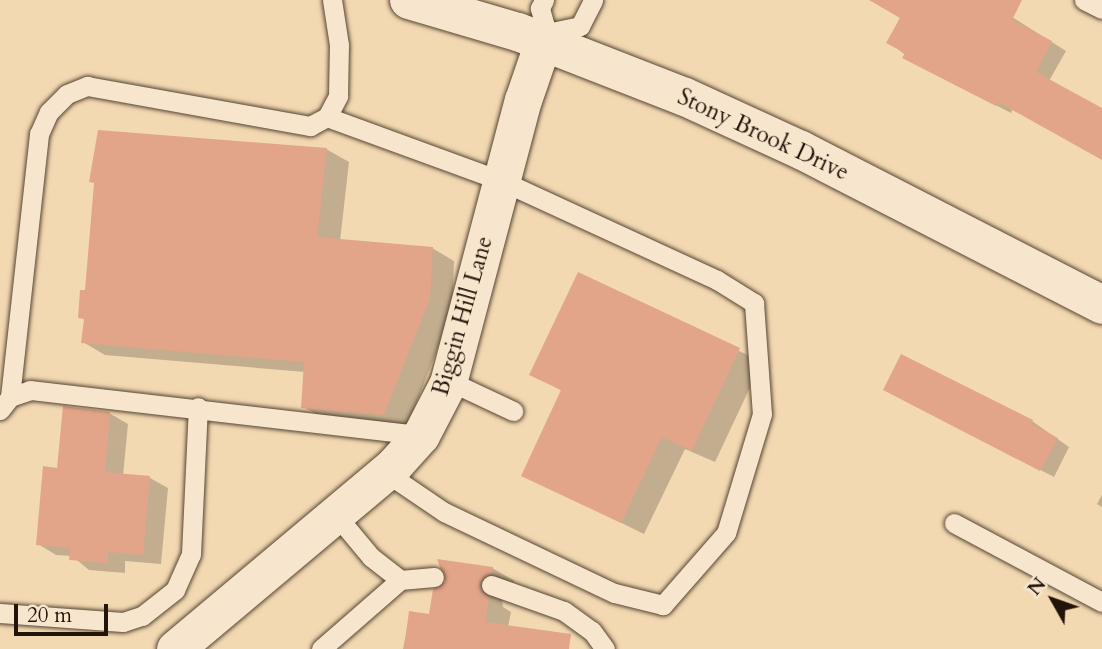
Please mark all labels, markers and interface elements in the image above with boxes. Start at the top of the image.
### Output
street label: Stony Brook Drive [673,83,853,187]
street label: Biggin Hill Lane [427,233,499,399]
north arrow [1018,565,1088,635]
text: N [1022,572,1052,601]
scale bar [18,590,112,634]
text: 20 m [27,601,72,630]

